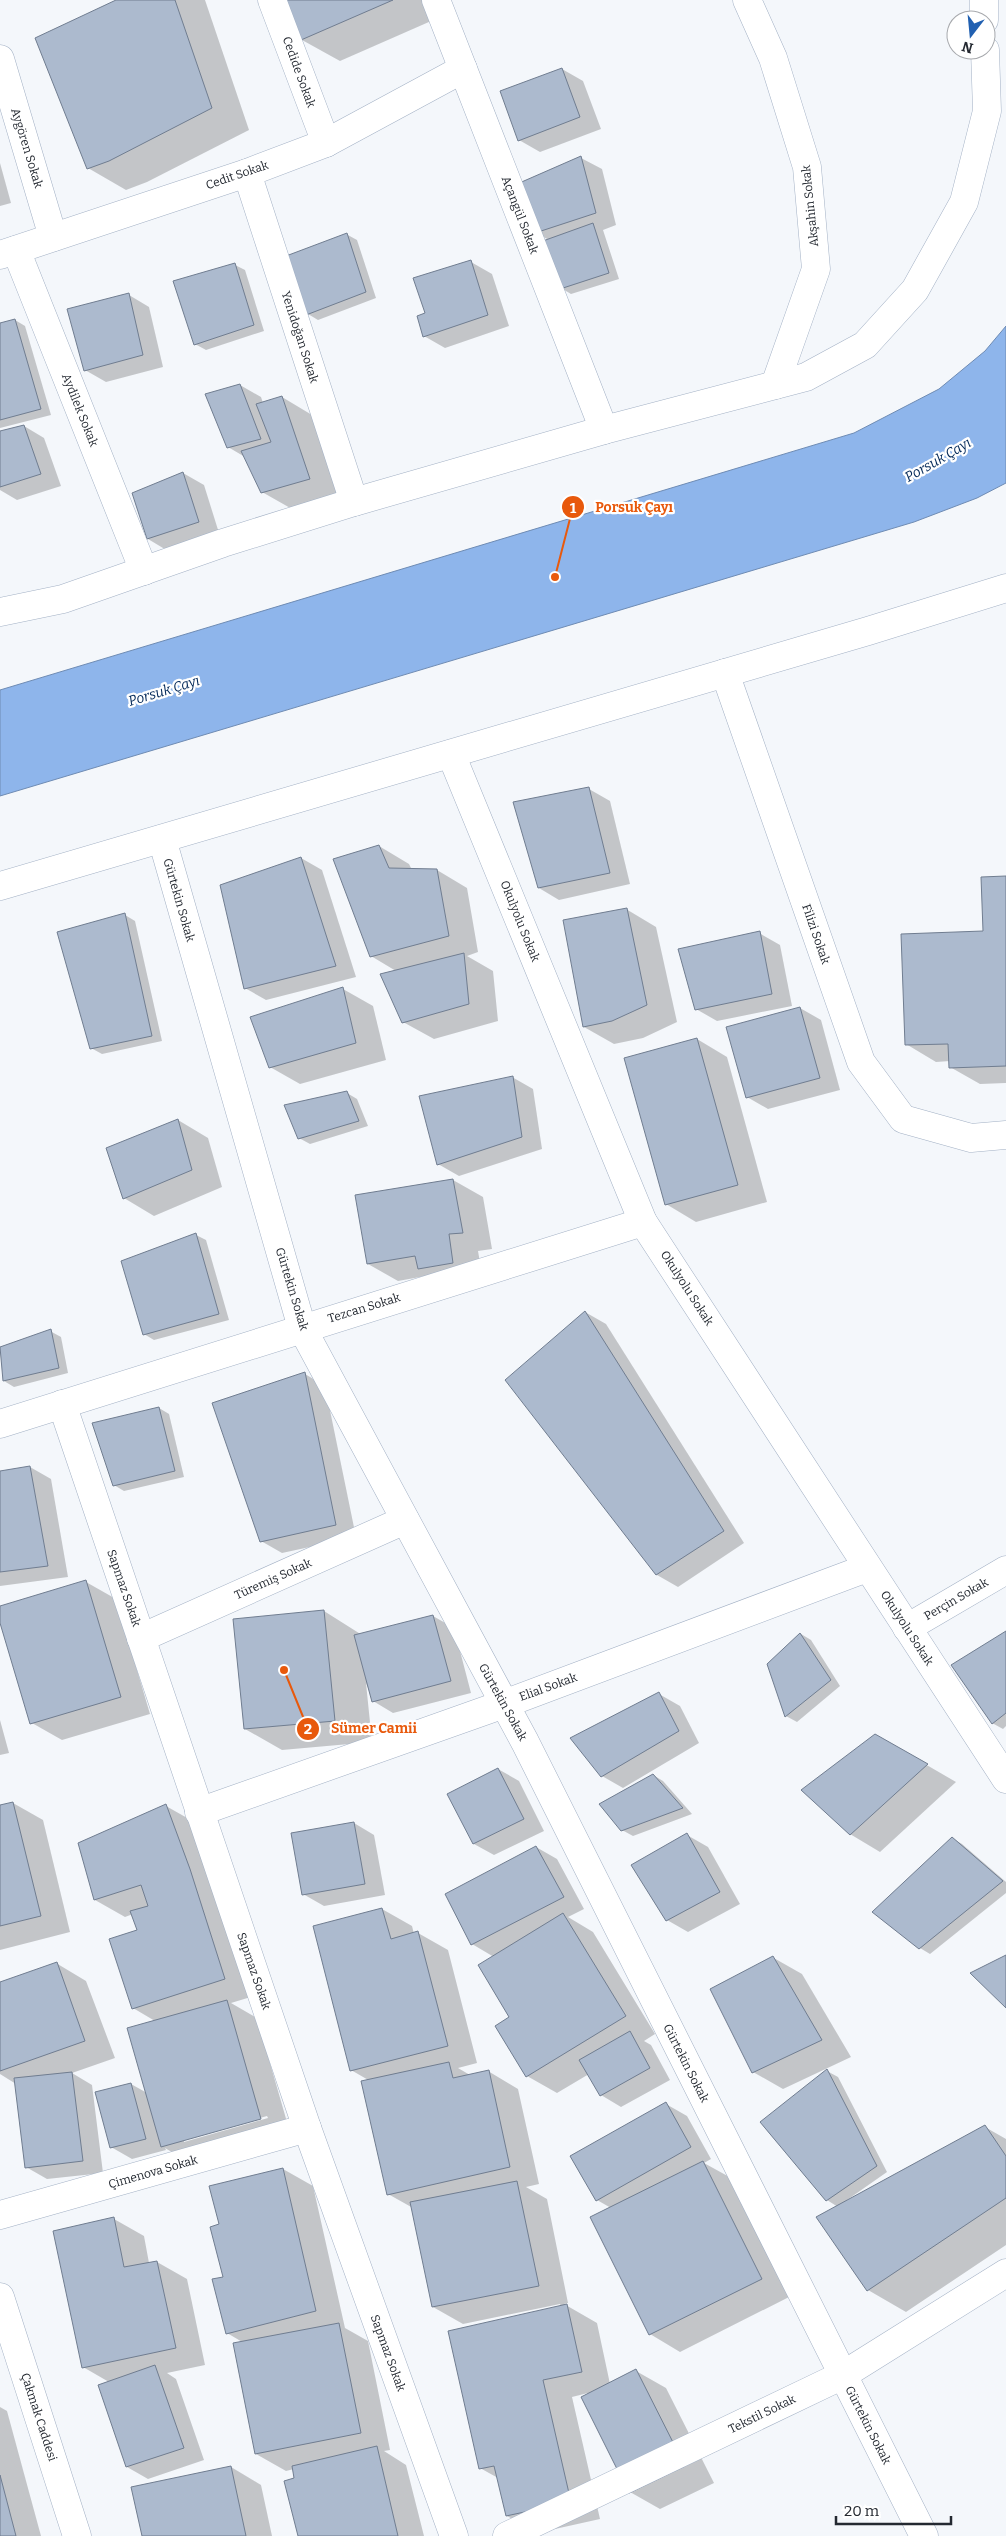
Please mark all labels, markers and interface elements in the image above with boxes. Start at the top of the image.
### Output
north arrow [946,10,996,60]
street label: Cedide Sokak [280,35,318,110]
text: N [960,37,975,57]
street label: Aygören Sokak [8,106,46,190]
street label: Cedit Sokak [204,158,270,192]
street label: Akşahin Sokak [799,164,821,248]
street label: Açangül Sokak [499,174,541,256]
street label: Yenidoğan Sokak [279,289,321,385]
street label: Aydilek Sokak [59,371,101,449]
water label: Porsuk Çayı [902,434,974,486]
callout: Porsuk Çayı [560,493,683,522]
text: 1 [570,499,577,517]
text: Porsuk Çayı [595,499,673,516]
water label: Porsuk Çayı [126,672,202,710]
street label: Gürtekin Sokak [160,857,198,944]
street label: Okulyolu Sokak [497,878,543,964]
street label: Filizi Sokak [799,902,833,966]
street label: Gürtekin Sokak [273,1246,311,1332]
street label: Okulyolu Sokak [658,1248,716,1328]
street label: Tezcan Sokak [326,1290,402,1326]
street label: Sapmaz Sokak [104,1548,144,1629]
street label: Türemiş Sokak [232,1556,314,1602]
street label: Perçin Sokak [921,1575,991,1623]
street label: Okulyolu Sokak [878,1588,936,1668]
street label: Gürtekin Sokak [476,1661,530,1743]
street label: Elial Sokak [517,1670,579,1704]
callout: Sümer Camii [296,1714,427,1743]
text: 2 [304,1720,312,1738]
text: Sümer Camii [331,1720,418,1737]
street label: Sapmaz Sokak [234,1931,274,2012]
street label: Gürtekin Sokak [660,2021,712,2105]
street label: Çimenova Sokak [107,2153,199,2191]
street label: Sapmaz Sokak [368,2313,408,2393]
street label: Çakmak Caddesi [18,2371,60,2463]
street label: Gürtekin Sokak [842,2383,894,2467]
street label: Tekstil Sokak [726,2392,798,2436]
scale bar [836,2494,951,2526]
text: 20 m [844,2502,880,2520]

